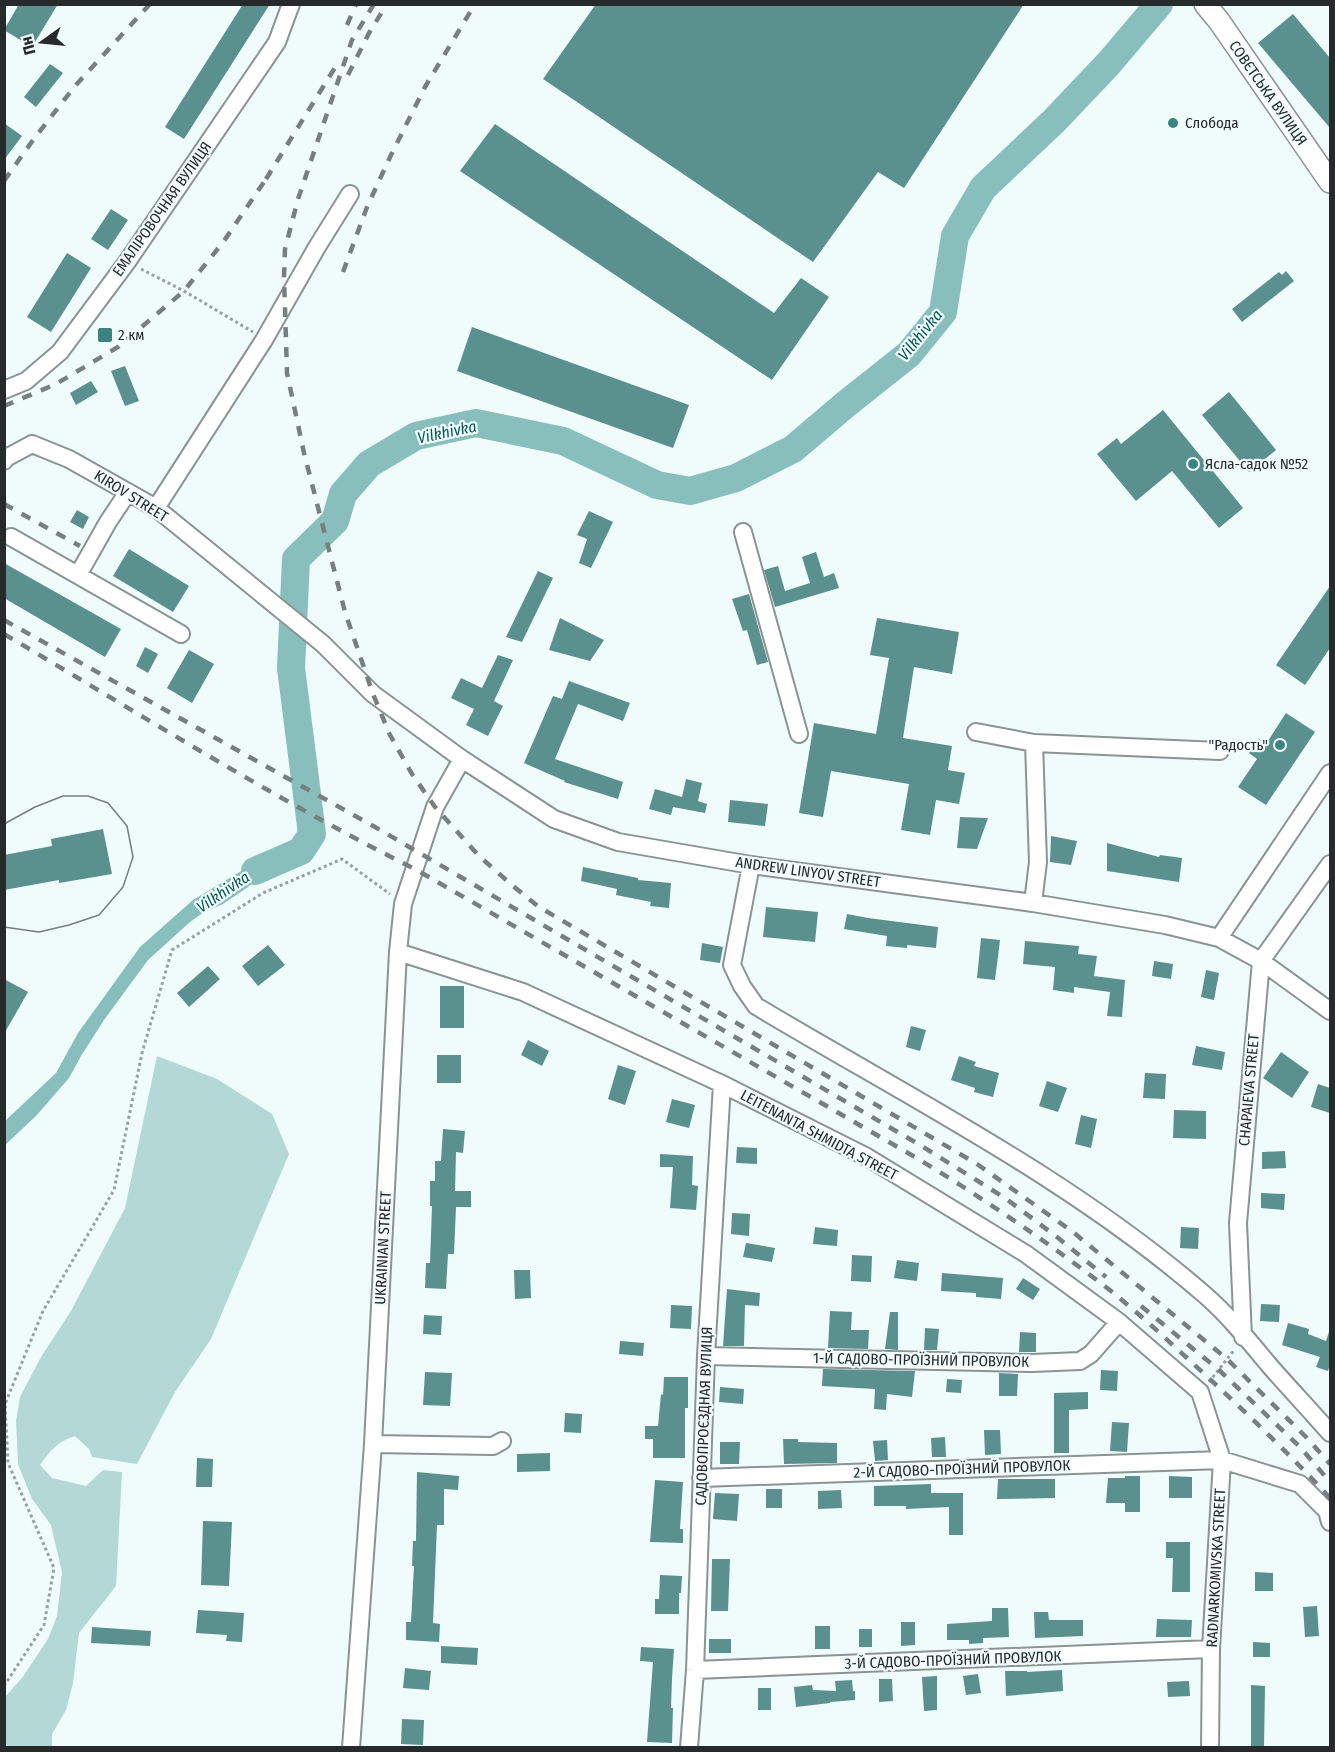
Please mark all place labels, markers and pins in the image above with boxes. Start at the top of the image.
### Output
place label: Слобода [1185,114,1239,132]
marker: Слобода [1166,116,1180,130]
marker: 2 км [96,326,114,344]
place label: 2 км [118,326,144,344]
place label: Ясла-садок №52 [1205,455,1309,473]
marker: Ясла-садок №52 [1186,457,1200,471]
place label: "Радость" [1209,736,1268,754]
marker: "Радость" [1273,738,1287,752]

